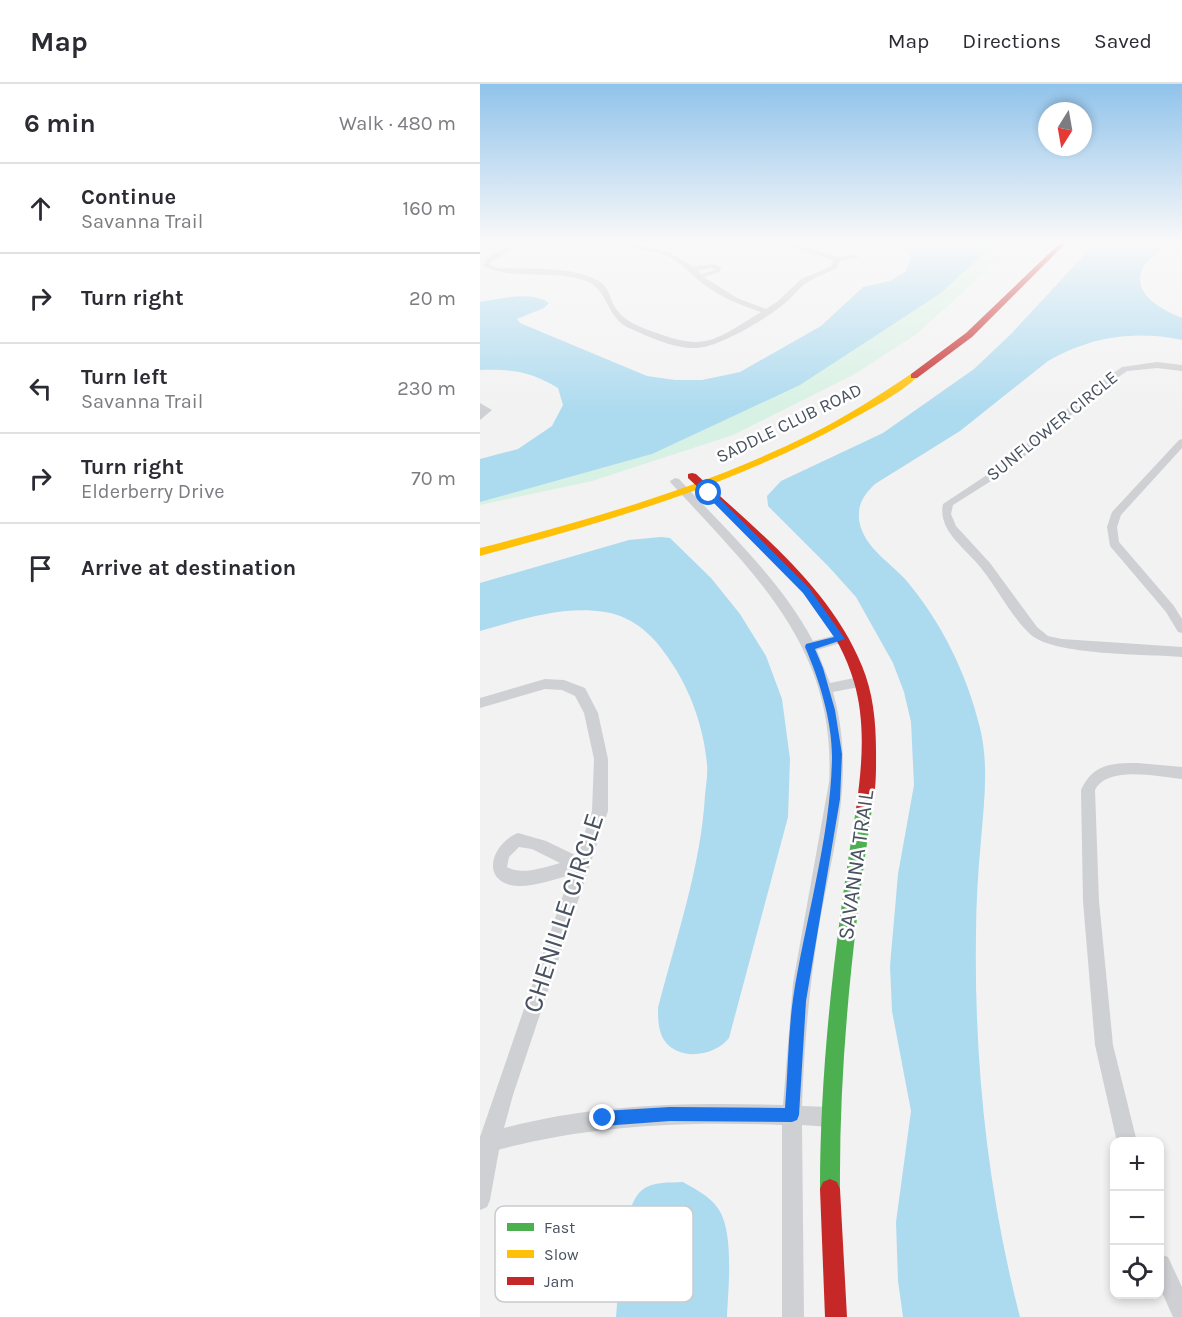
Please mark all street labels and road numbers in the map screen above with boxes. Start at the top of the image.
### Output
street label: SUNFLOWER CIRCLE [982,366,1122,486]
street label: SADDLE CLUB ROAD [713,378,865,468]
street label: SAVANNA TRAIL [833,788,879,942]
street label: CHENILLE CIRCLE [516,809,610,1017]

